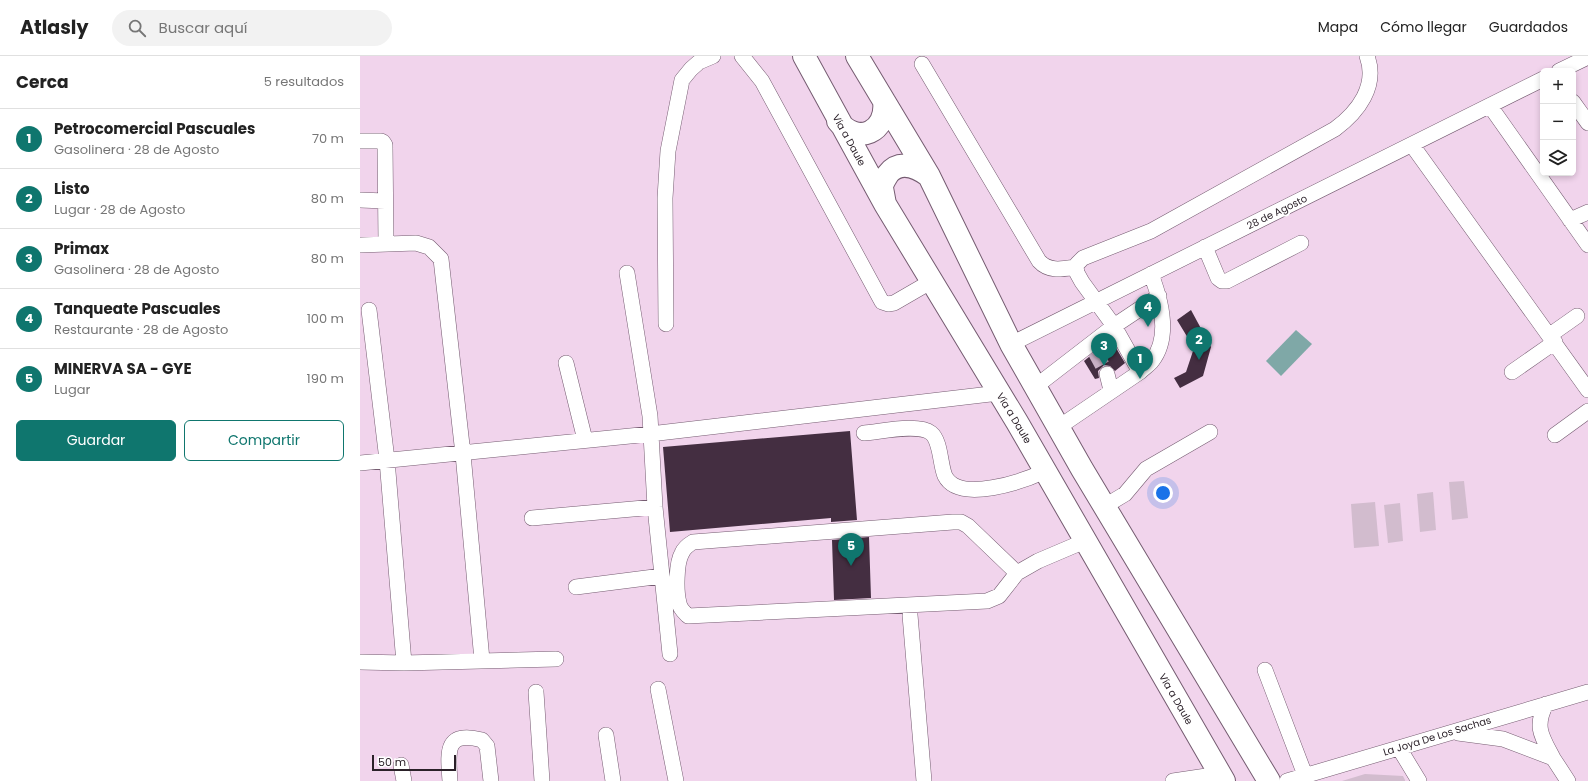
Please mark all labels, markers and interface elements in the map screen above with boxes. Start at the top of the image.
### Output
search box [112,10,392,46]
text: Atlasly [20,14,88,41]
icon: search [126,17,148,39]
text: Buscar aquí [158,17,248,38]
text: Mapa [1318,17,1358,37]
text: Cómo llegar [1380,17,1467,37]
text: Guardados [1489,17,1568,37]
map controls [1540,68,1576,176]
button: + [1540,68,1576,104]
text: Cerca [16,70,69,94]
text: 5 resultados [264,72,344,91]
button: − [1540,104,1576,140]
street label: Vía a Daule [829,111,869,169]
text: Petrocomercial Pascuales [54,118,255,139]
text: 1 [27,129,31,148]
text: 70 m [312,129,344,148]
text: Gasolinera · 28 de Agosto [54,140,219,159]
button: layers [1540,140,1576,176]
text: Listo [54,178,90,199]
text: 2 [25,189,33,208]
text: 80 m [311,189,344,208]
street label: 28 de Agosto [1244,191,1310,233]
text: Lugar · 28 de Agosto [54,200,185,219]
text: Primax [54,238,109,259]
text: 3 [25,249,33,268]
text: 80 m [311,249,344,268]
text: Gasolinera · 28 de Agosto [54,260,219,279]
pin: 4 [1135,294,1161,327]
text: Tanqueate Pascuales [54,298,221,319]
text: 4 [25,309,33,328]
text: 100 m [307,309,344,328]
text: Restaurante · 28 de Agosto [54,320,228,339]
pin: 2 [1186,327,1212,360]
pin: 3 [1091,333,1117,366]
pin: 1 [1127,346,1153,379]
text: MINERVA SA - GYE [54,358,192,379]
text: 5 [25,369,33,388]
text: 190 m [307,369,344,388]
text: Lugar [54,380,90,399]
street label: Vía a Daule [993,390,1035,446]
button: Guardar [16,420,176,461]
button: Compartir [184,420,344,461]
your location [1153,483,1173,503]
pin: 5 [838,533,864,566]
street label: Vía a Daule [1155,671,1197,727]
street label: La Joya De Los Sachas [1381,712,1493,760]
scale bar [372,753,456,772]
text: 50 m [378,754,406,770]

